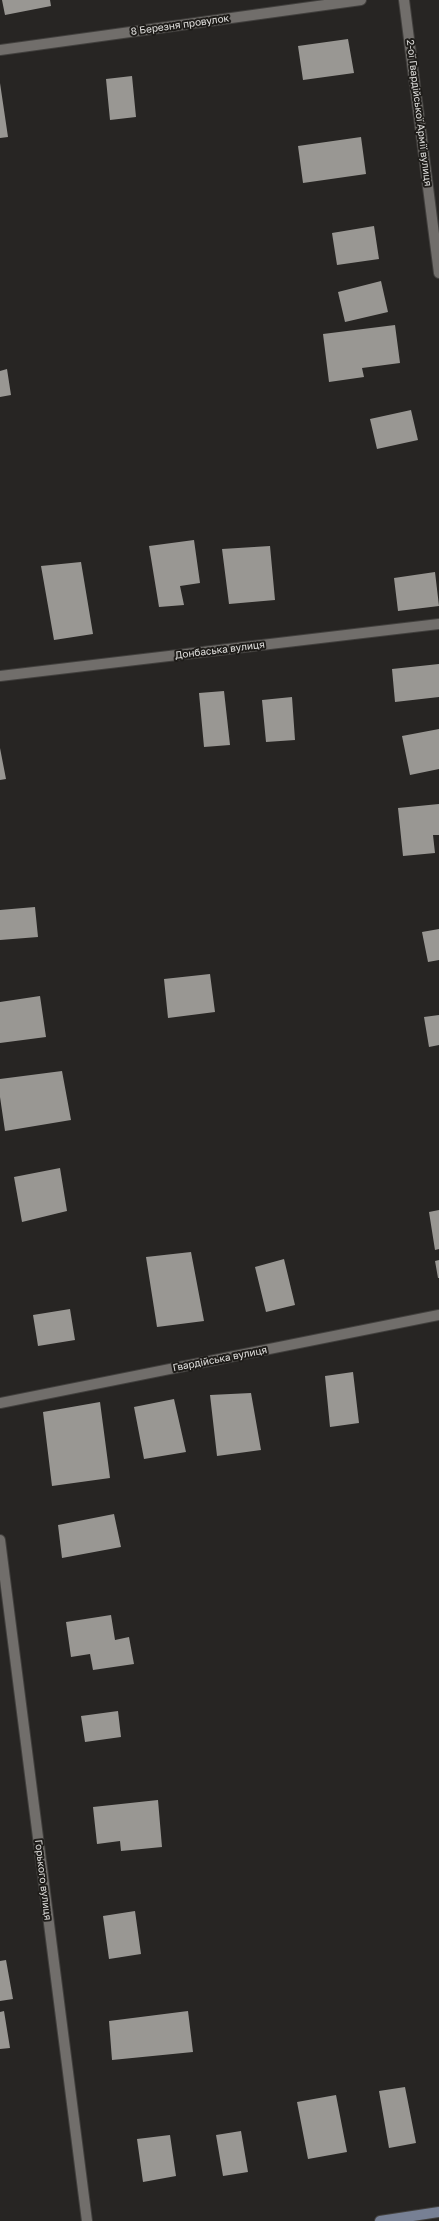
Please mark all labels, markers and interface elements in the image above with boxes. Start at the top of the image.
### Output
street label: 8 Березня провулок [130,12,230,38]
street label: 2-ої Гвардійської Армії вулиця [404,39,434,187]
street label: Донбаська вулиця [175,639,265,661]
street label: Гвардійська вулиця [172,1344,268,1374]
street label: Горького вулиця [32,1839,54,1921]

